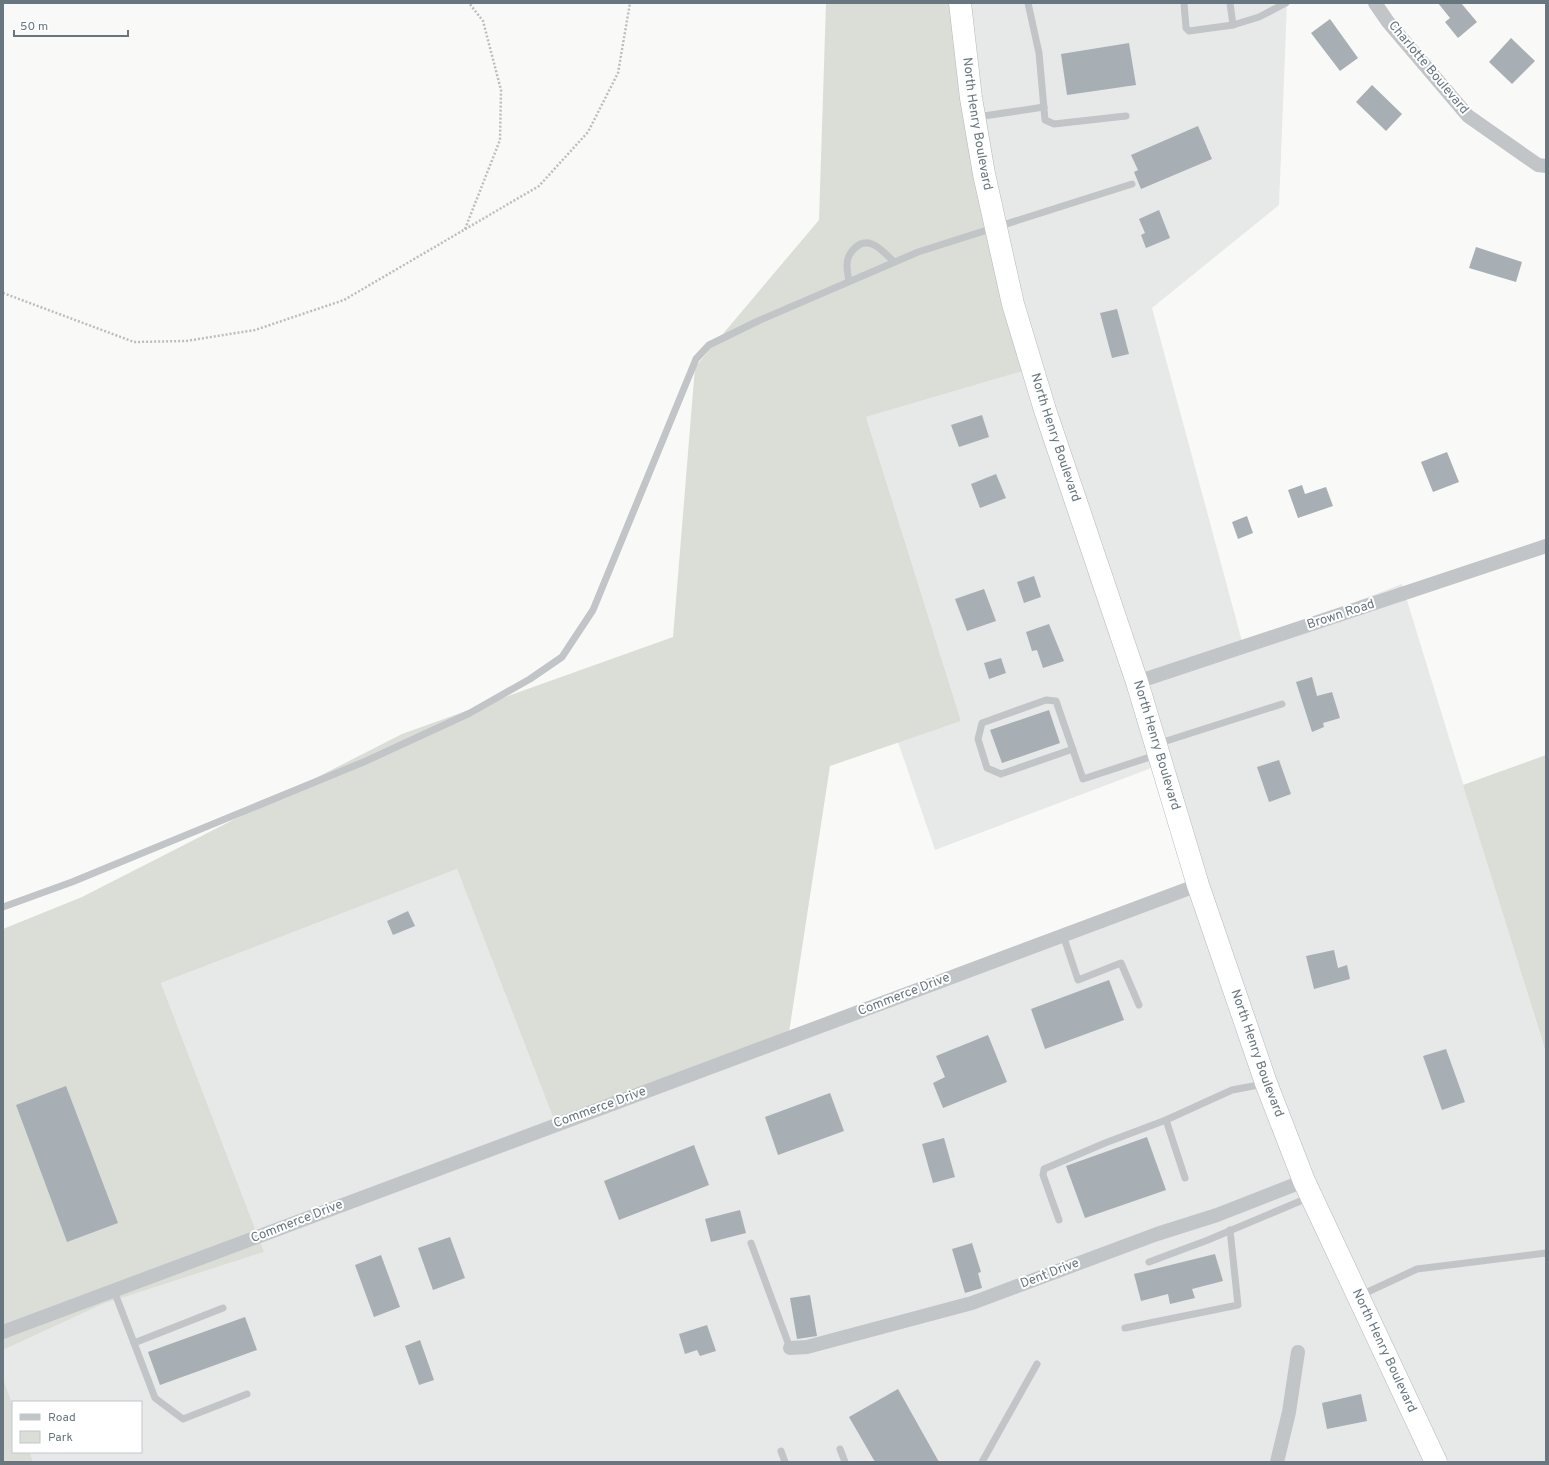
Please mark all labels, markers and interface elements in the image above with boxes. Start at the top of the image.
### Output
scale bar [14,12,128,38]
street label: Charlotte Boulevard [1384,18,1472,118]
text: 50 m [20,19,48,35]
street label: North Henry Boulevard [958,56,995,192]
street label: North Henry Boulevard [1026,371,1084,504]
street label: Brown Road [1305,597,1377,633]
street label: North Henry Boulevard [1129,679,1183,812]
street label: Commerce Drive [856,970,952,1020]
street label: North Henry Boulevard [1226,987,1287,1120]
street label: Commerce Drive [552,1084,648,1132]
street label: Commerce Drive [249,1197,345,1247]
street label: Dent Drive [1018,1255,1082,1293]
street label: North Henry Boulevard [1348,1287,1420,1415]
legend [12,1401,142,1453]
text: Road [48,1410,76,1426]
text: Park [48,1430,73,1446]

